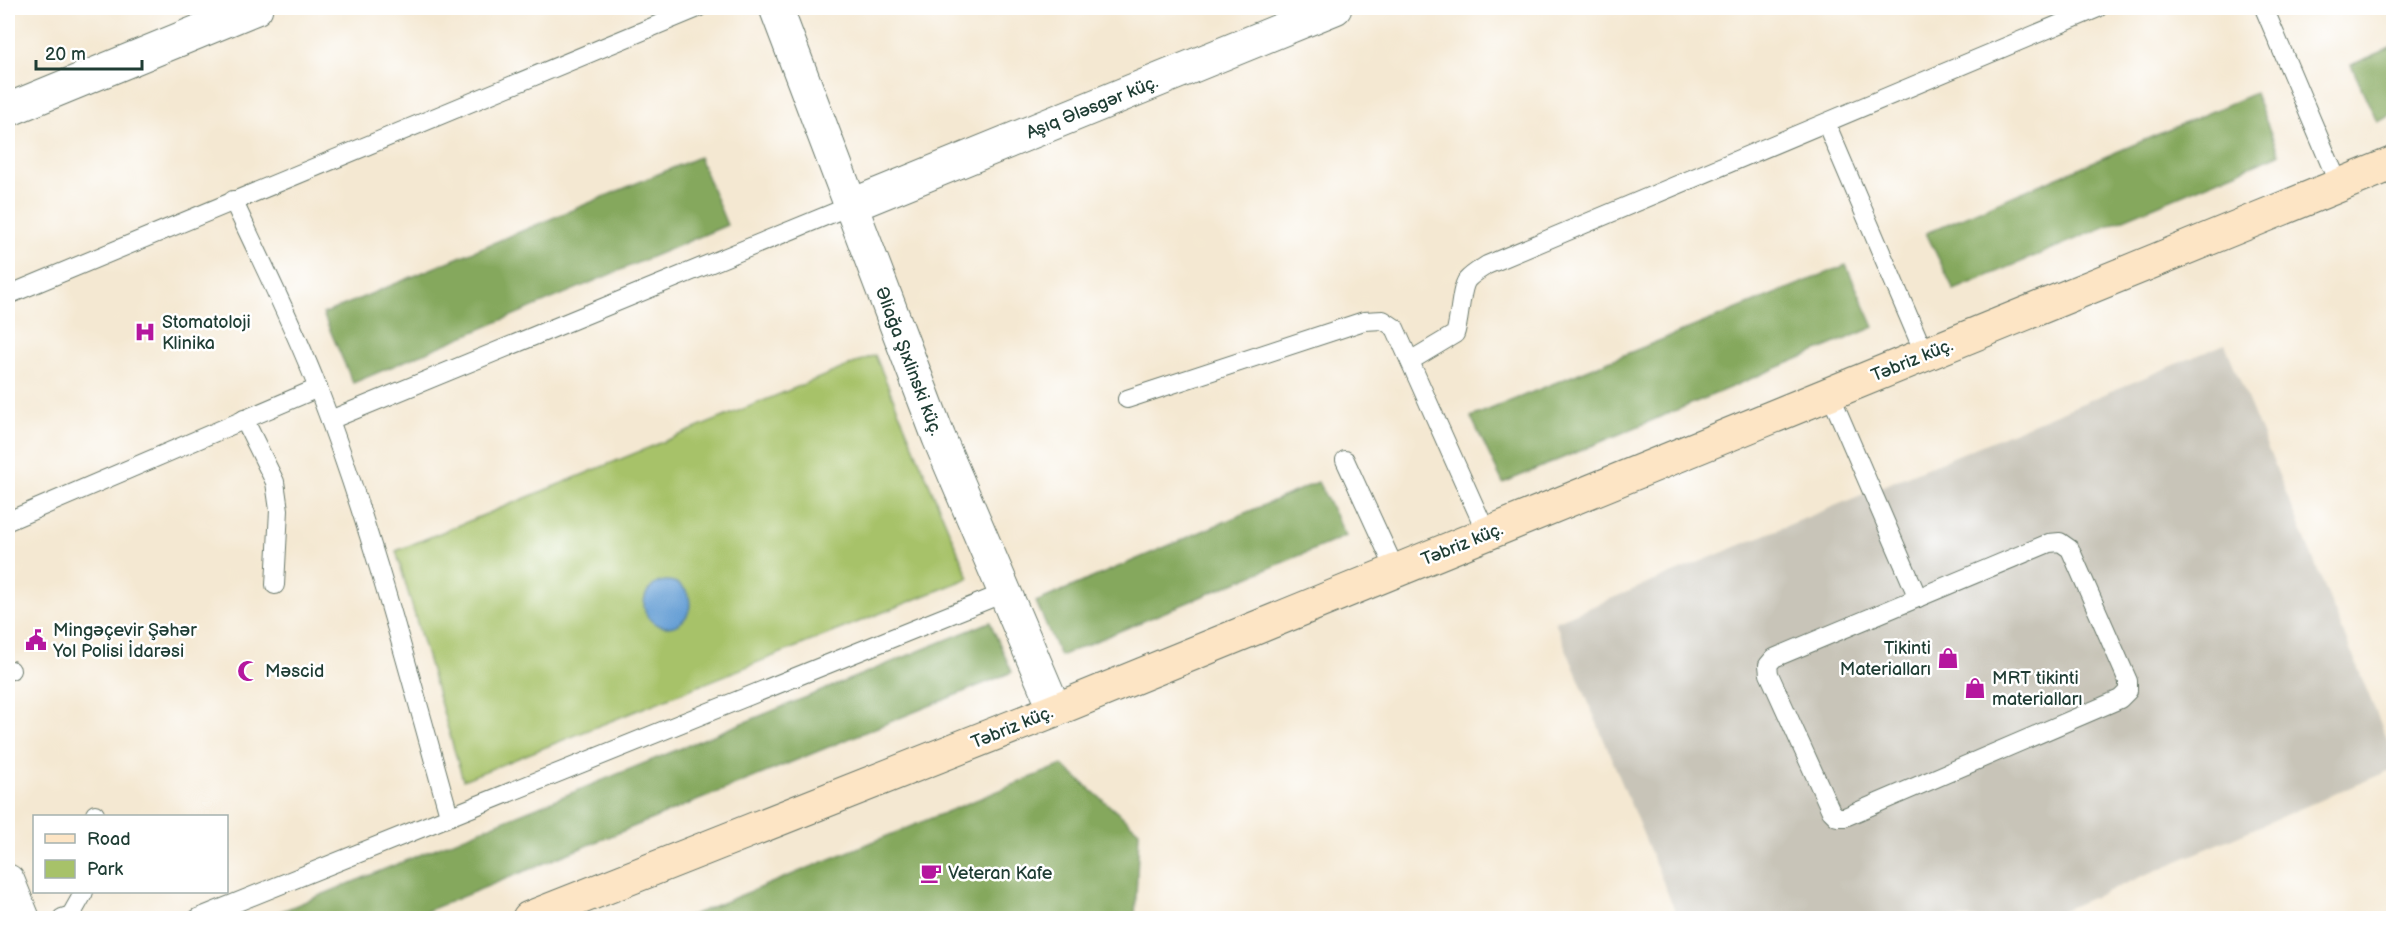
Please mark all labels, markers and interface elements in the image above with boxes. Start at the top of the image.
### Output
scale bar [36,33,142,71]
text: 20 m [45,44,86,65]
street label: Aşıq Ələsgər küç. [1023,71,1161,143]
street label: Əliağa Şıxlinski küç. [870,284,947,438]
place label: Stomatoloji Klinika [162,312,251,354]
hospital icon: Stomatoloji Klinika [133,320,157,344]
street label: Təbriz küç. [1868,335,1956,386]
street label: Təbriz küç. [1418,519,1506,570]
place label: Mingəçevir Şəhər Yol Polisi İdarəsi [52,620,197,662]
public building icon: Mingəçevir Şəhər Yol Polisi İdarəsi [24,628,48,652]
place label: Tikinti Materialları [1840,638,1931,680]
shop icon: Tikinti Materialları [1936,646,1960,670]
mosque icon: Məscid [236,659,260,683]
place label: Məscid [265,661,324,682]
place label: MRT tikinti materialları [1992,668,2083,710]
shop icon: MRT tikinti materialları [1963,676,1987,700]
street label: Təbriz küç. [968,702,1056,753]
legend [33,815,228,893]
text: Road [87,829,131,850]
text: Park [87,859,123,880]
cafe icon: Veteran Kafe [919,861,943,885]
place label: Veteran Kafe [948,863,1053,884]

